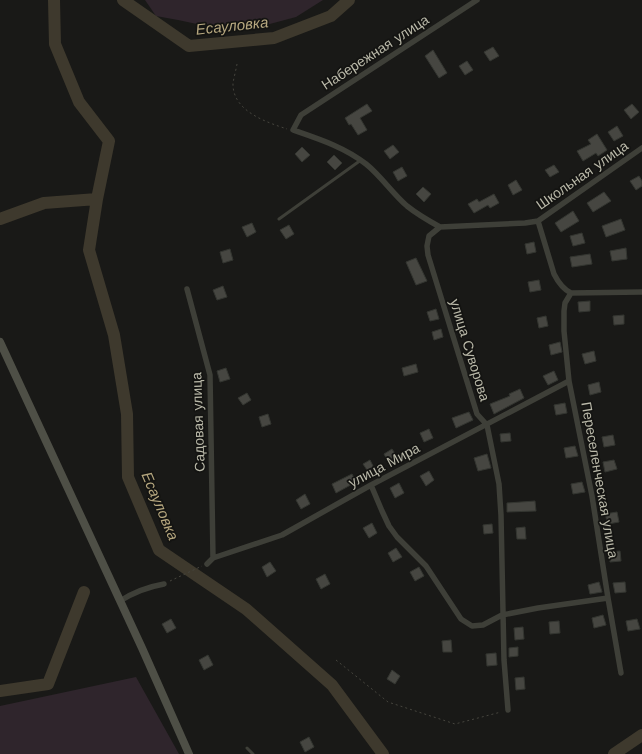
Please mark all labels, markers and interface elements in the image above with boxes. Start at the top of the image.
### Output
street label: Набережная улица [318,11,432,93]
water label: Есауловка [195,13,269,39]
street label: Школьная улица [533,137,631,213]
street label: улица Суворова [447,297,493,403]
street label: Садовая улица [188,372,208,472]
street label: Переселенческая улица [578,401,622,560]
street label: улица Мира [346,439,423,490]
water label: Есауловка [138,469,182,543]

